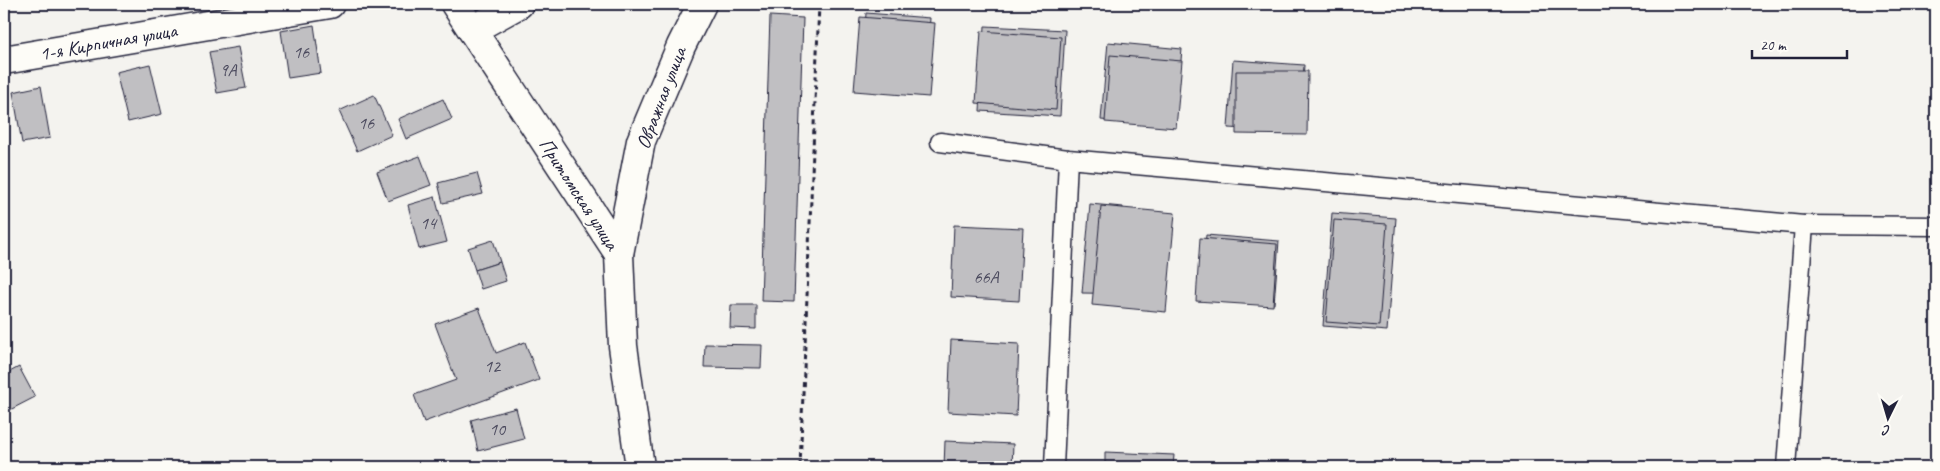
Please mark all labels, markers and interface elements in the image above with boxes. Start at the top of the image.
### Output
street label: 1-я Кирпичная улица [37,17,181,66]
scale bar [1752,28,1848,60]
text: 20 m [1760,36,1787,55]
house number: 16 [293,41,310,63]
street label: Овражная улица [630,42,692,152]
house number: 9А [219,59,238,81]
house number: 16 [358,112,375,134]
street label: Притомская улица [533,133,625,256]
house number: 14 [420,212,438,234]
house number: 66А [973,266,1000,288]
house number: 12 [484,355,502,377]
north arrow [1862,394,1912,444]
house number: 10 [489,418,507,440]
text: С [1881,421,1891,439]

